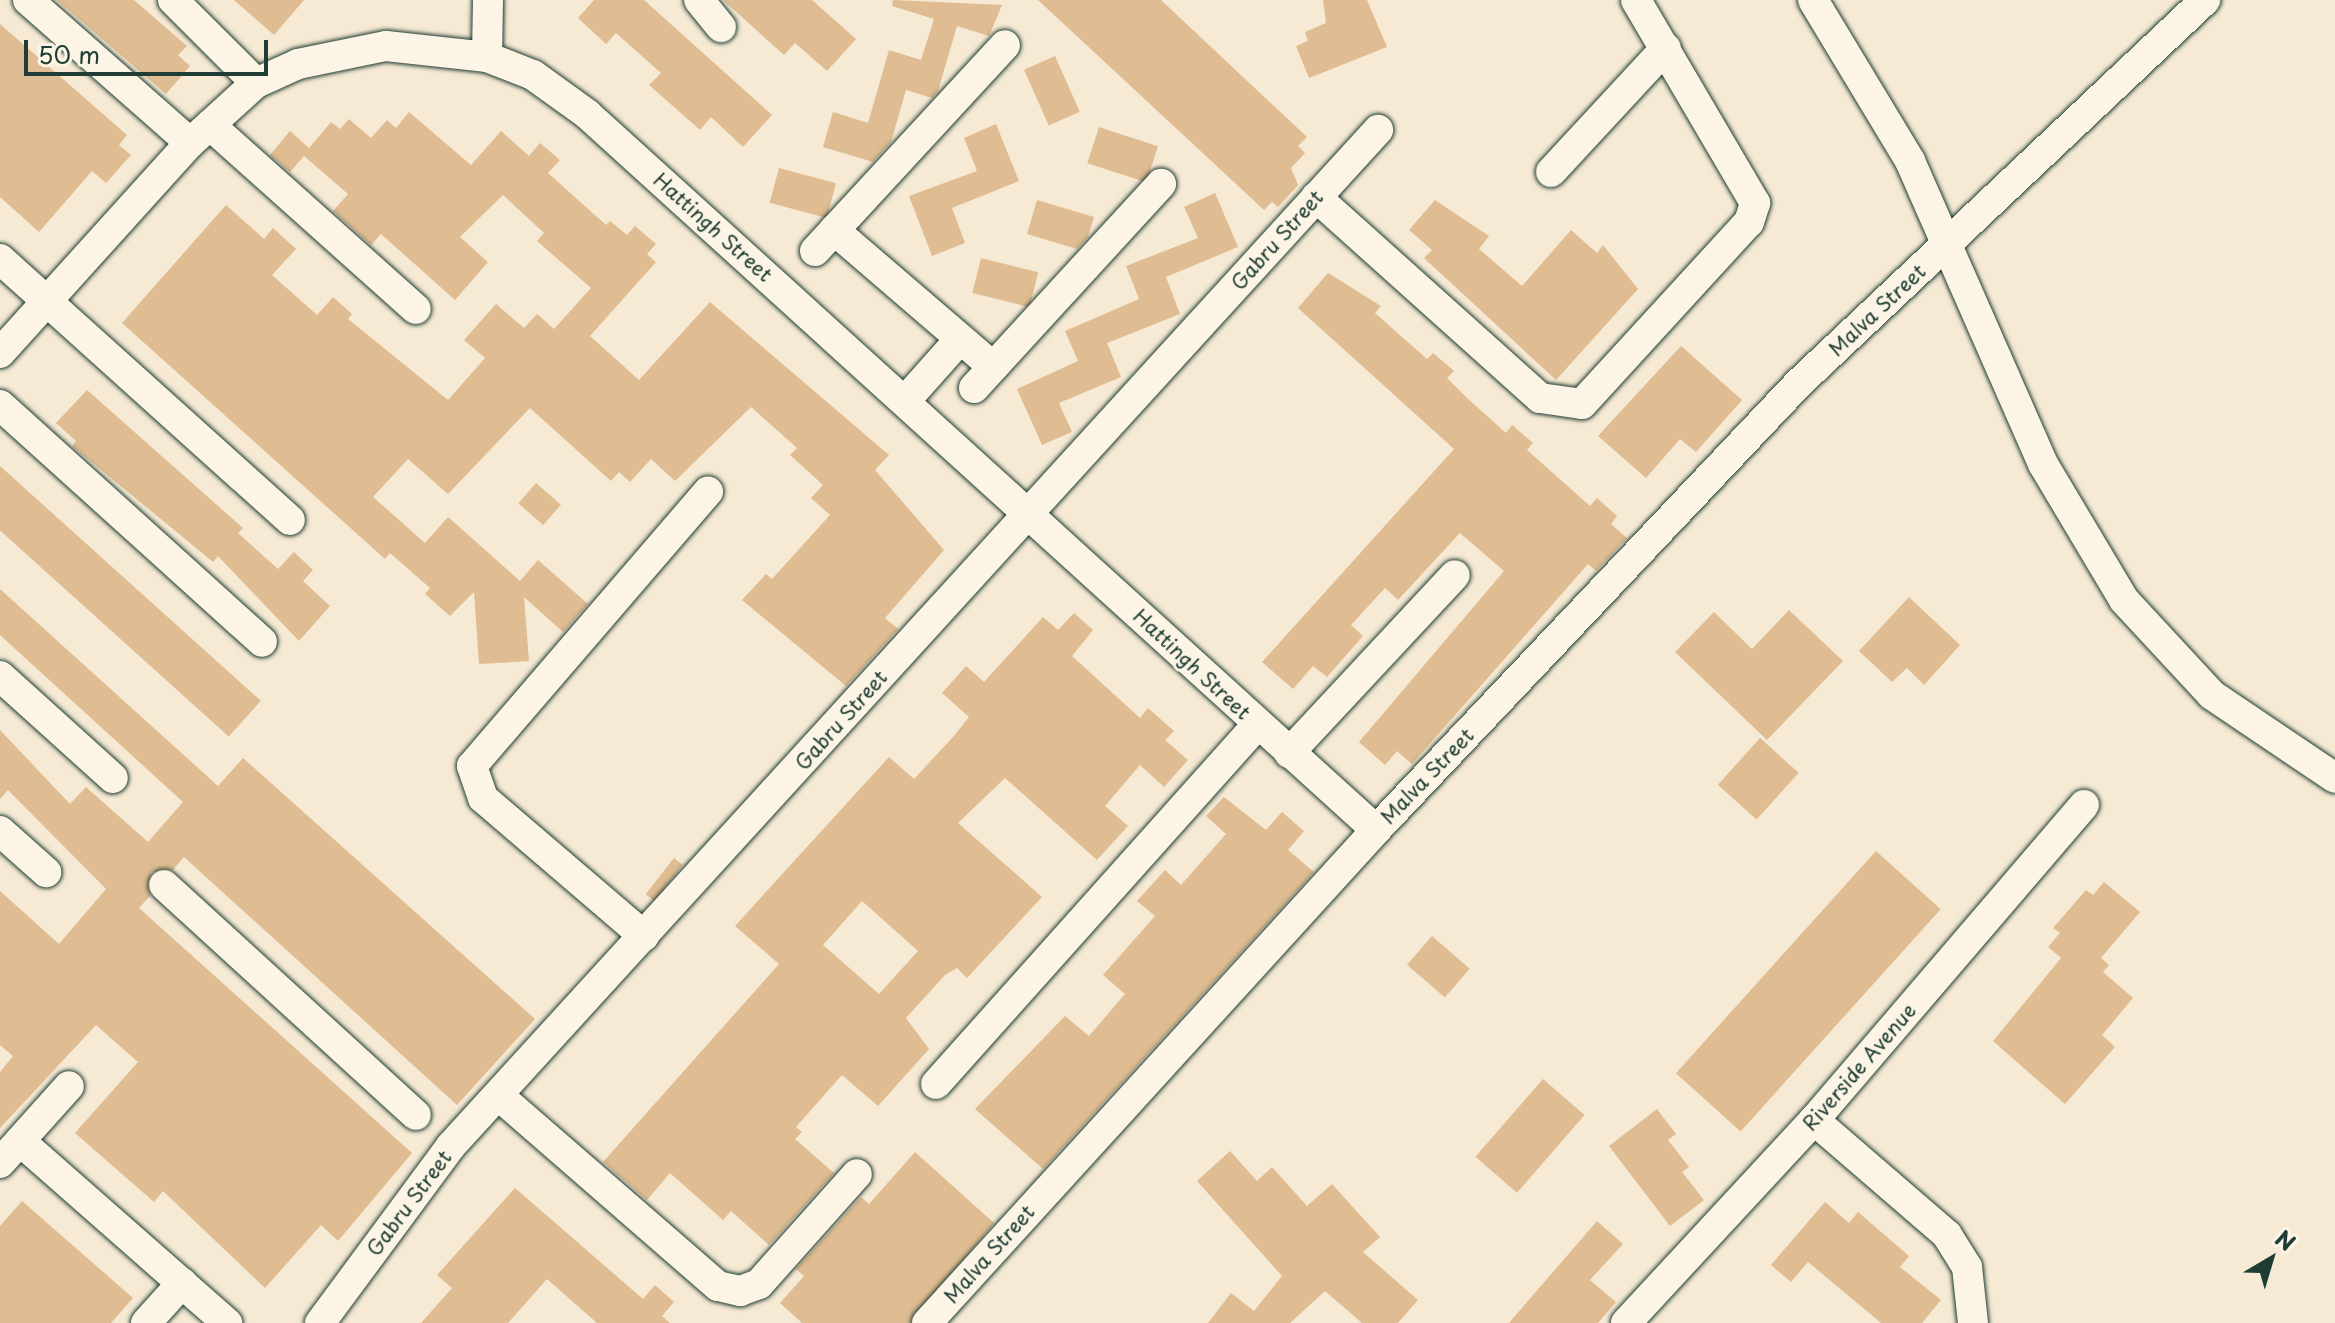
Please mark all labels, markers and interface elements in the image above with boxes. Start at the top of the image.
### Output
scale bar [28,24,272,74]
text: 50 m [38,36,100,72]
street label: Hattingh Street [649,167,777,287]
street label: Gabru Street [1225,185,1329,295]
street label: Malva Street [1823,259,1931,361]
street label: Hattingh Street [1128,603,1256,725]
street label: Gabru Street [789,665,893,775]
street label: Malva Street [1375,723,1479,829]
street label: Riverside Avenue [1797,999,1921,1135]
street label: Gabru Street [361,1145,457,1261]
street label: Malva Street [938,1200,1040,1308]
north arrow [2231,1219,2311,1299]
text: N [2269,1221,2303,1258]

